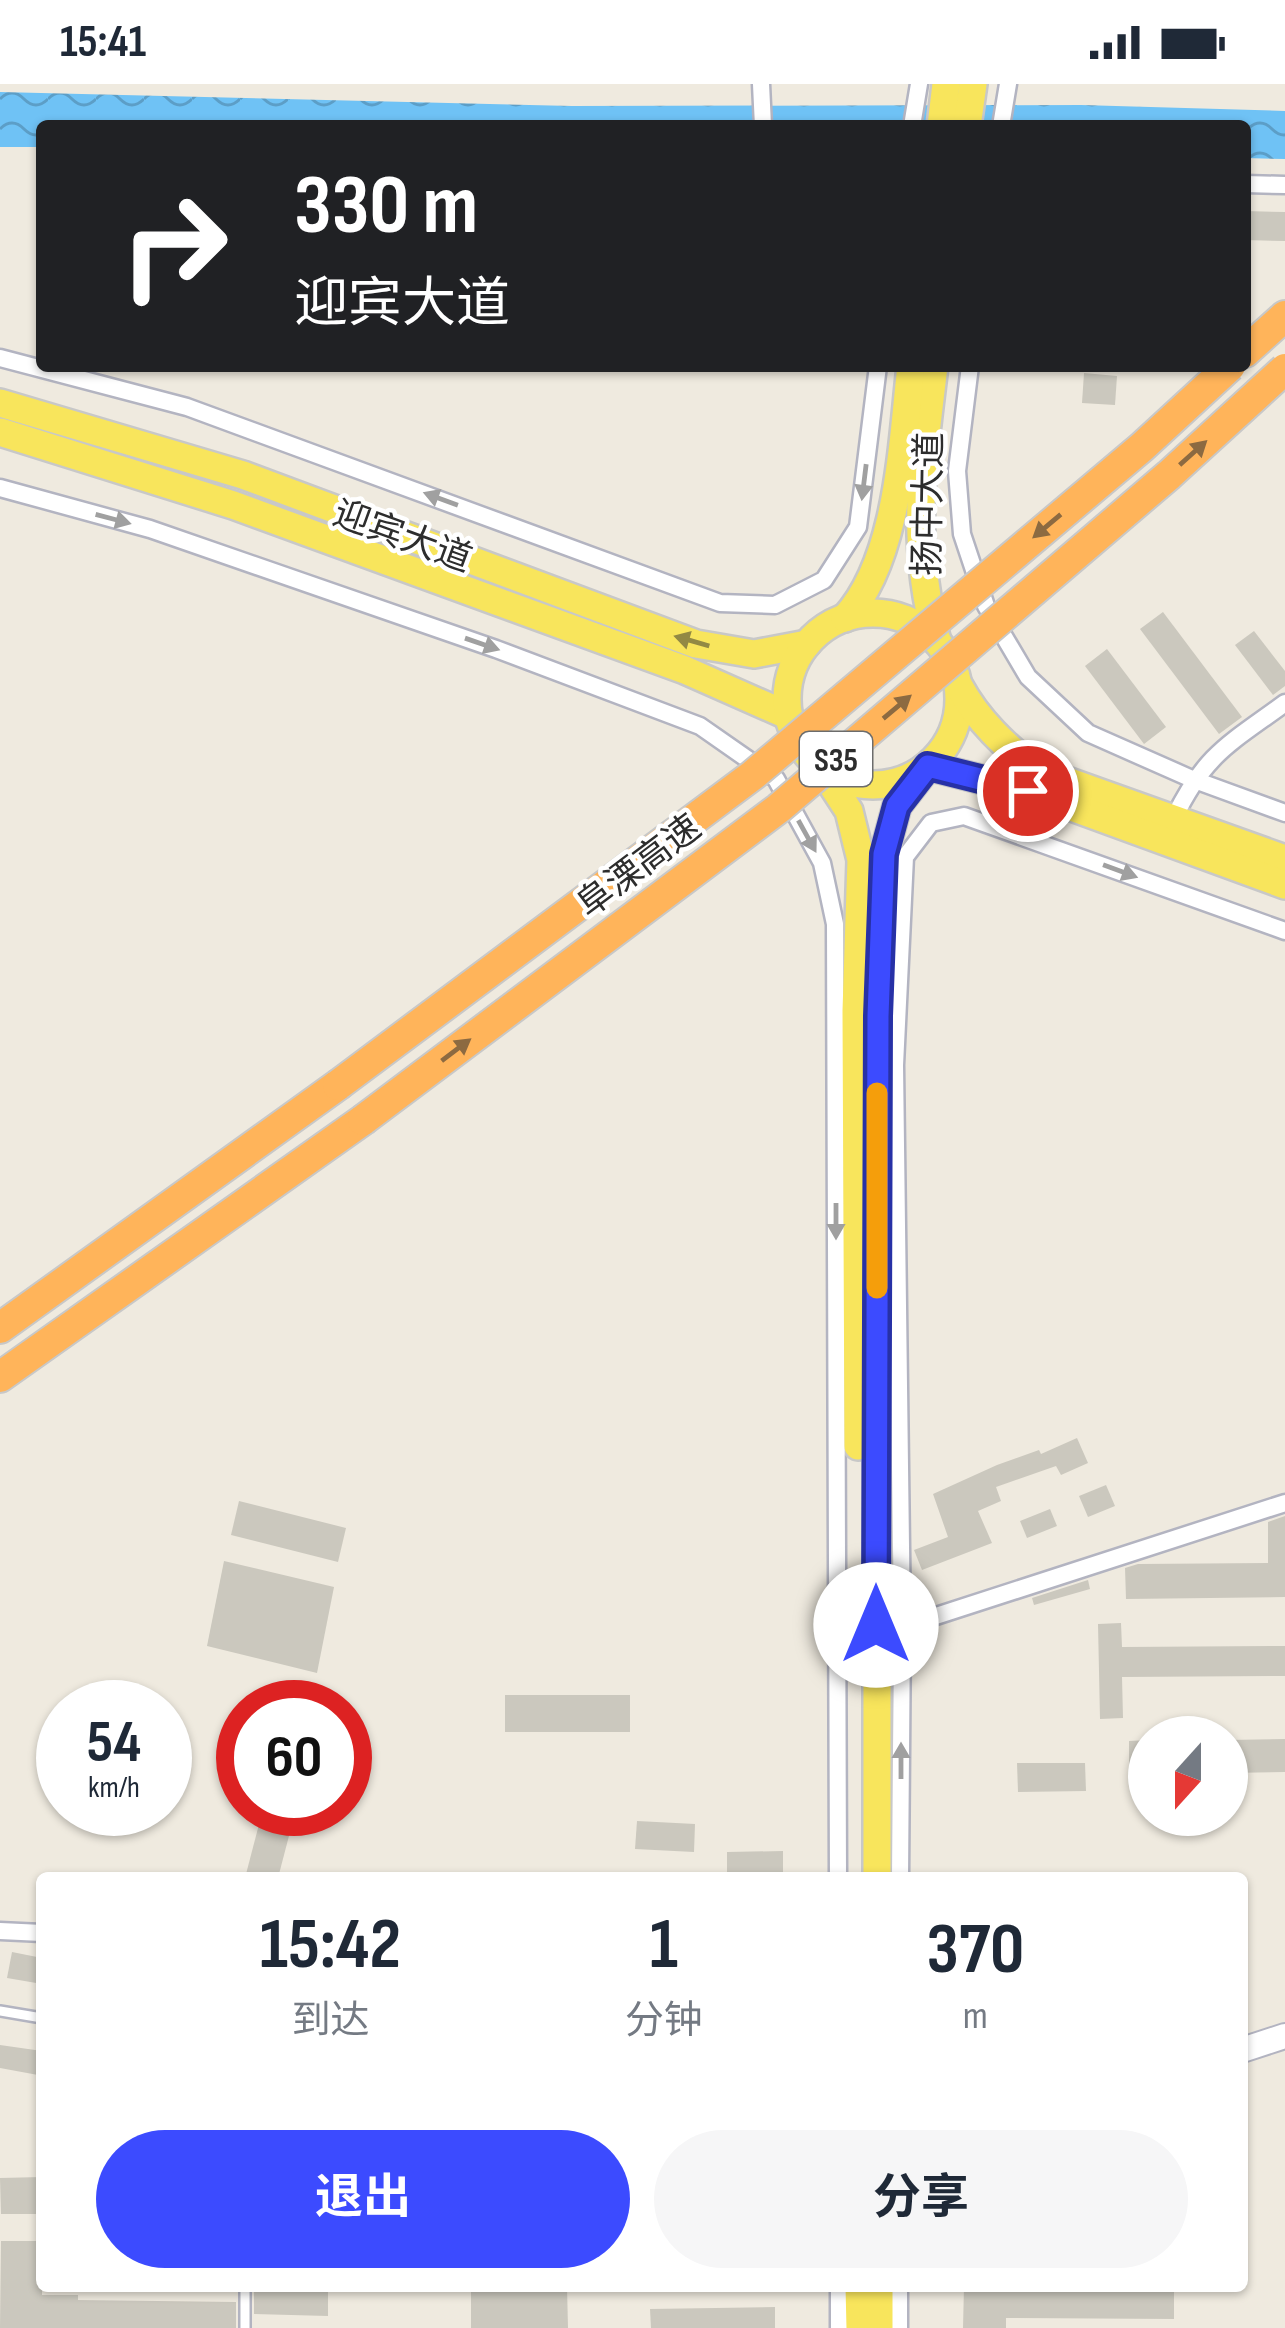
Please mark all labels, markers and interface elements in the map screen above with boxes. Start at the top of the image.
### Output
text: 15:41 [60,15,146,70]
text: 330 m [294,156,478,257]
icon: right [96,168,252,324]
text: 迎宾大道 [294,272,510,337]
street label: 扬中大道 [907,432,952,576]
one-way arrow [1178,440,1207,467]
one-way arrow [854,464,873,501]
one-way arrow [423,488,459,507]
street label: 迎宾大道 [327,493,477,582]
one-way arrow [95,510,132,529]
one-way arrow [1032,513,1062,539]
one-way arrow [673,631,710,649]
one-way arrow [464,636,501,655]
one-way arrow [882,695,912,721]
road number: S35 [800,732,872,786]
pin [977,740,1079,842]
icon: arrive [995,758,1061,824]
street label: 阜溧高速 [569,806,710,928]
one-way arrow [796,818,817,853]
one-way arrow [1102,863,1138,881]
one-way arrow [441,1038,472,1062]
one-way arrow [826,1203,846,1241]
position arrow [813,1562,939,1688]
speed limit sign: 60 [216,1680,372,1836]
text: 54 [87,1707,141,1779]
north arrow [1128,1716,1248,1836]
map controls [1128,1716,1248,1836]
one-way arrow [891,1741,911,1779]
text: km/h [88,1770,140,1806]
text: 15:42 [260,1902,401,1989]
text: 1 [650,1902,678,1989]
text: 370 [927,1907,1024,1994]
text: m [963,1993,988,2040]
text: 到达 [291,1998,369,2045]
text: 分钟 [625,1998,703,2045]
button: 退出 [96,2130,630,2268]
button: 分享 [654,2130,1188,2268]

